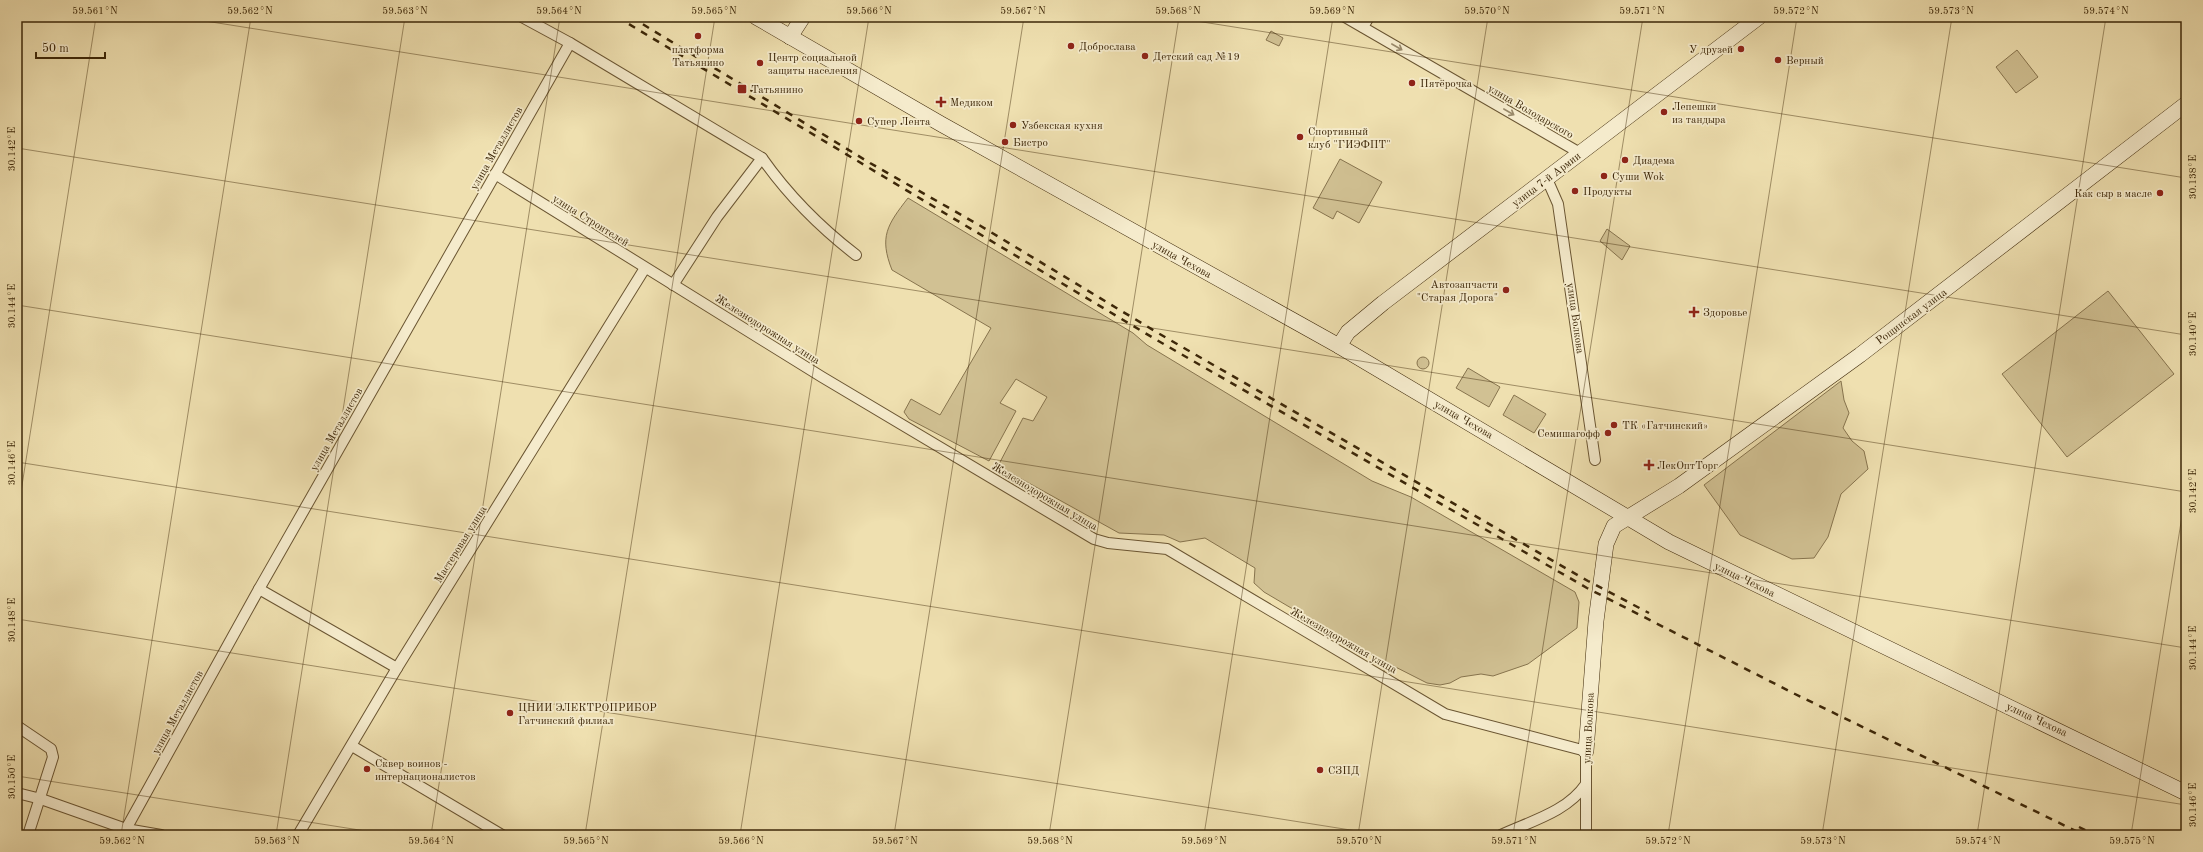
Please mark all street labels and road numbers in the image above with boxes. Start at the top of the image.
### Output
street label: улица Володарского [1486,83,1575,141]
street label: улица Металлистов [469,105,526,192]
street label: улица 7-й Армии [1510,151,1583,210]
street label: улица Строителей [550,193,630,249]
street label: улица Чехова [1150,240,1213,281]
street label: улица Волкова [1564,282,1585,355]
street label: Рощинская улица [1875,287,1950,347]
street label: Железнодорожная улица [713,294,822,367]
street label: улица Металлистов [309,386,366,473]
street label: улица Чехова [1432,399,1495,442]
street label: Железнодорожная улица [990,461,1099,533]
street label: Мастеровая улица [433,504,490,585]
street label: улица Чехова [1712,561,1777,600]
street label: Железнодорожная улица [1288,606,1399,677]
street label: улица Металлистов [151,669,206,756]
street label: улица Волкова [1582,692,1597,764]
street label: улица Чехова [2004,701,2069,740]

